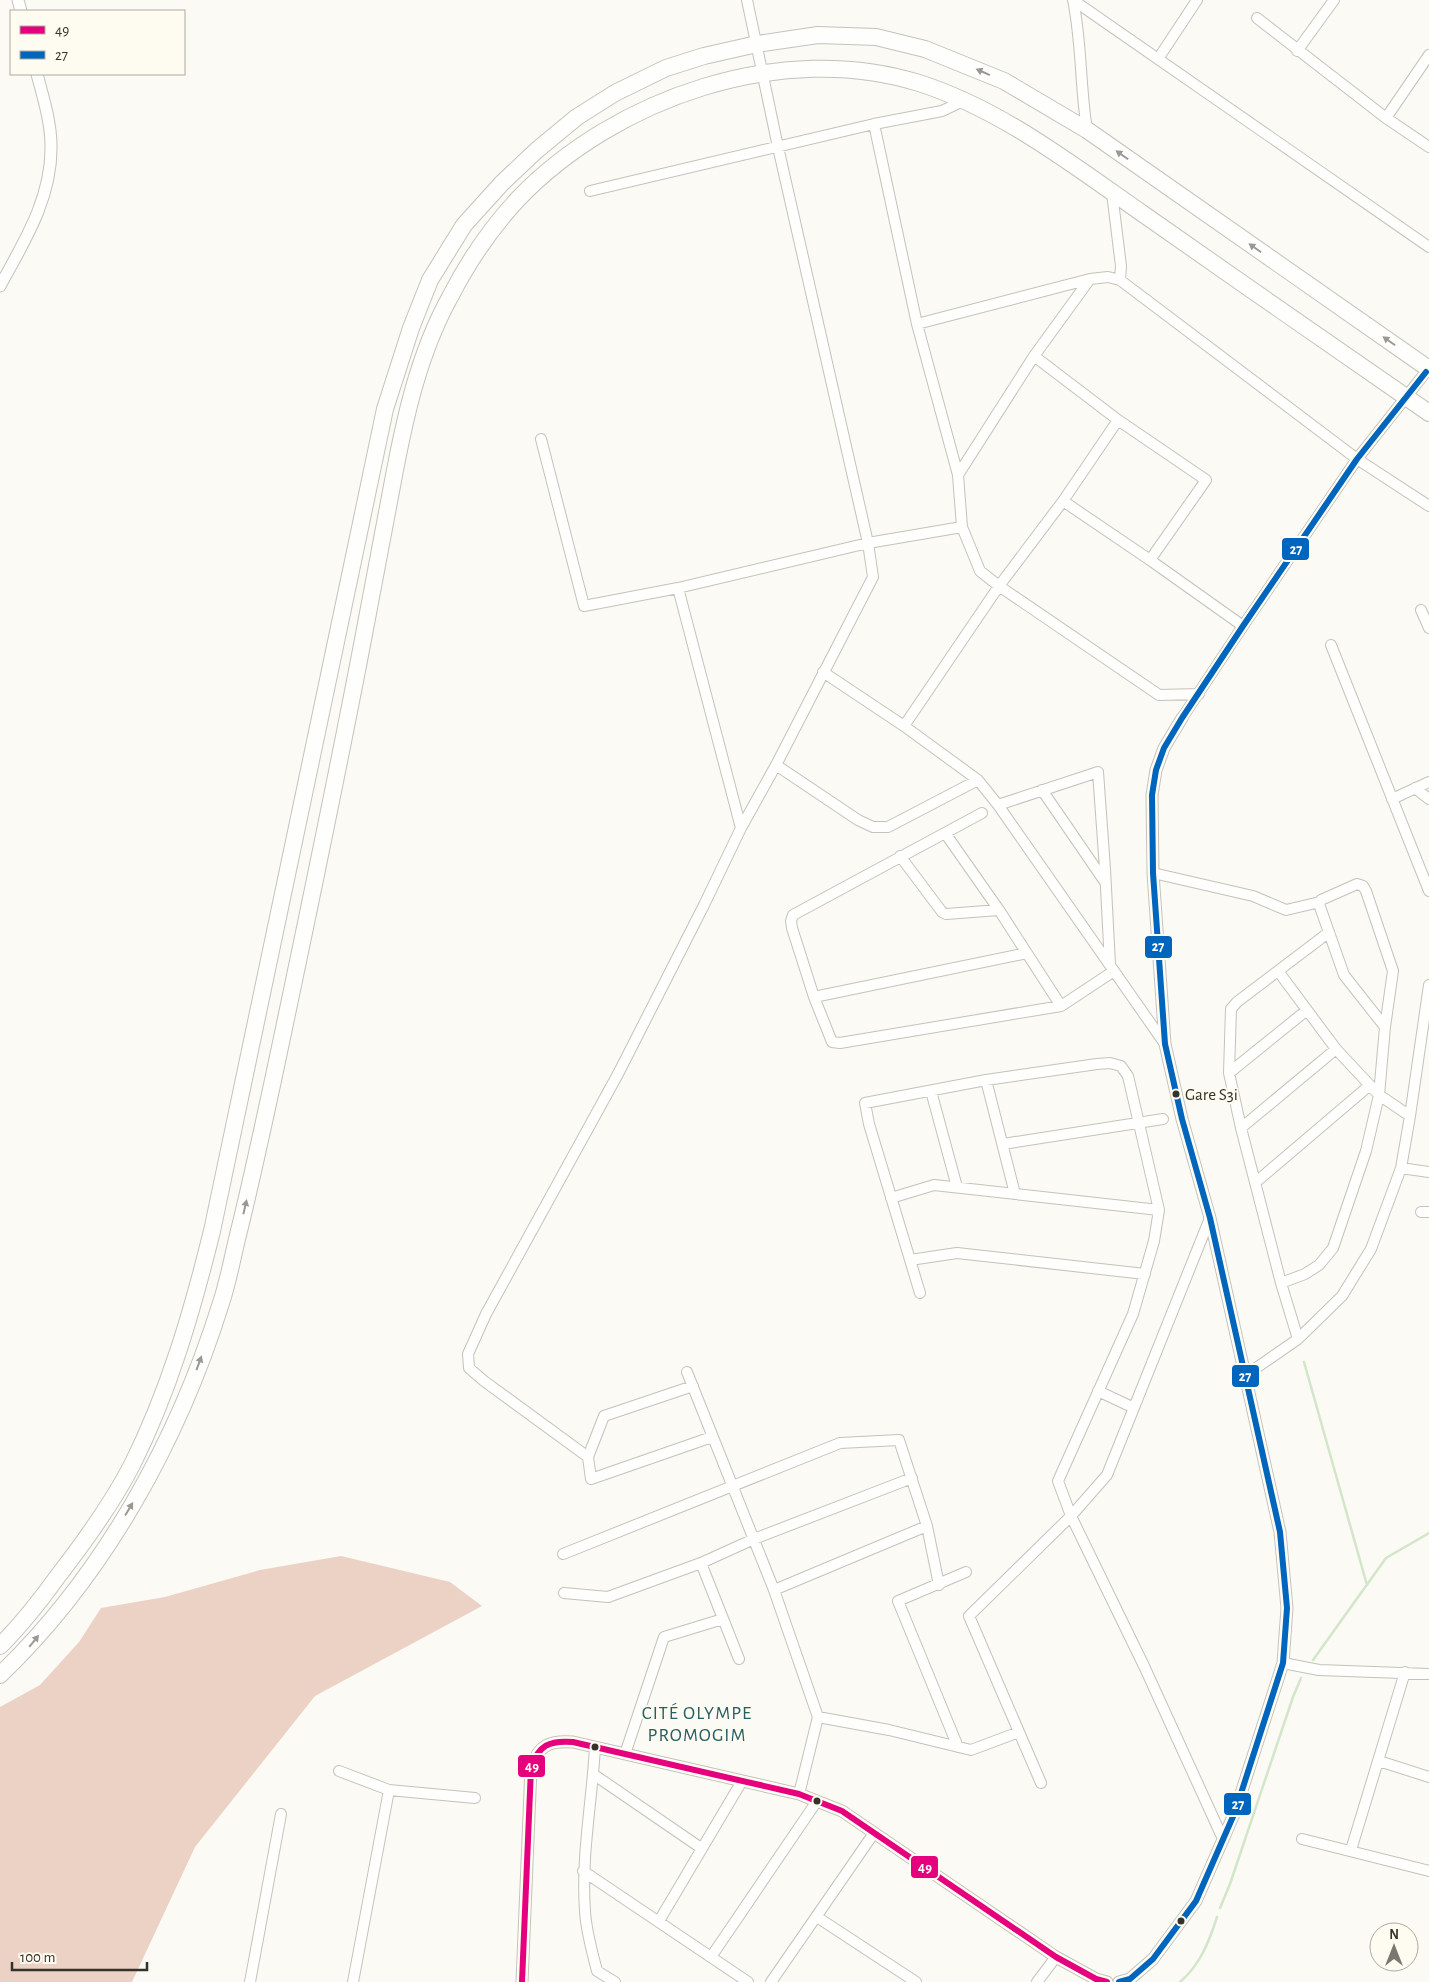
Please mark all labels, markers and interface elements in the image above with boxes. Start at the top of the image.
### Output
legend [10,10,185,75]
text: 49 [55,23,69,38]
text: 27 [55,48,68,63]
one-way arrow [976,67,990,75]
one-way arrow [1115,150,1129,160]
one-way arrow [1249,243,1262,253]
one-way arrow [1382,336,1396,346]
line badge: 27 [1281,537,1310,561]
text: 27 [1290,543,1302,557]
line badge: 27 [1144,935,1173,959]
text: 27 [1152,940,1164,954]
place label: Gare S3i [1185,1086,1238,1103]
marker: Gare S3i [1171,1089,1181,1099]
one-way arrow [241,1200,249,1215]
one-way arrow [195,1355,203,1370]
line badge: 27 [1231,1364,1260,1388]
text: 27 [1239,1370,1251,1384]
one-way arrow [124,1503,133,1516]
one-way arrow [29,1635,40,1648]
district label: CITÉ OLYMPE PROMOGIM [642,1702,752,1745]
unlabelled marker [590,1742,600,1752]
line badge: 49 [517,1754,546,1778]
text: 49 [525,1760,539,1774]
line badge: 27 [1223,1792,1252,1816]
unlabelled marker [812,1796,822,1806]
text: 27 [1232,1798,1244,1812]
line badge: 49 [910,1855,939,1879]
text: 49 [918,1861,932,1875]
unlabelled marker [1176,1916,1186,1926]
north arrow [1369,1922,1419,1972]
text: N [1389,1928,1399,1942]
scale bar [12,1940,148,1972]
text: 100 m [20,1950,55,1965]

